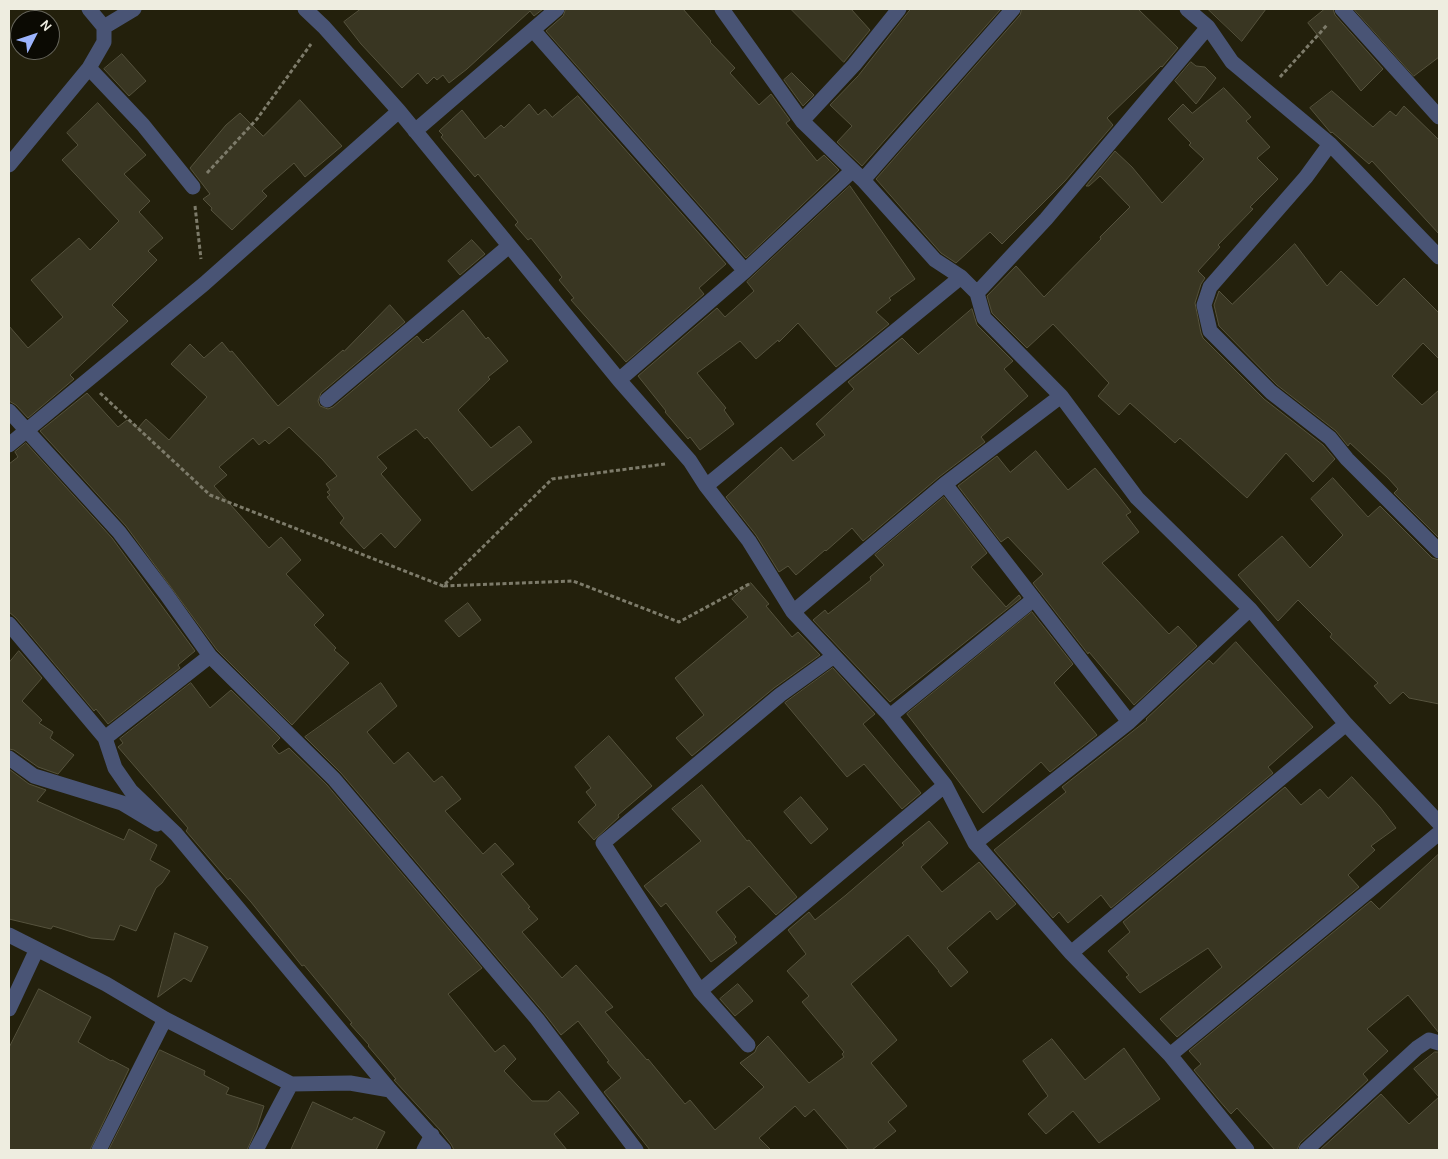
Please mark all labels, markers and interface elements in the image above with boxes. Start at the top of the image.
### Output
north arrow [10,10,60,60]
text: N [36,16,56,35]

